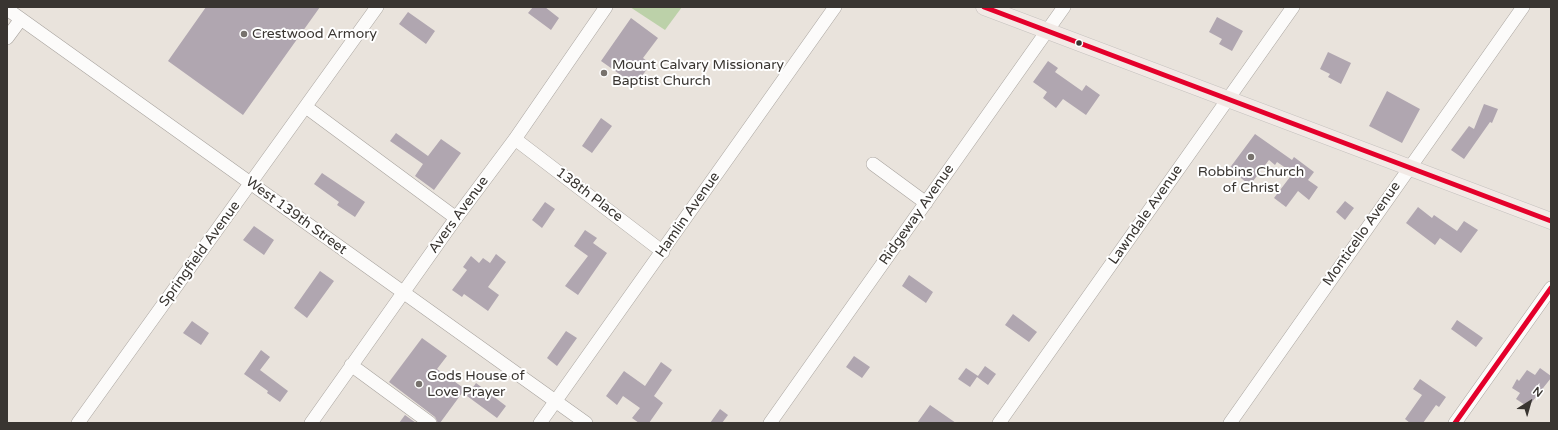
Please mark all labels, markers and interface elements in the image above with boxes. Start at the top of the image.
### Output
place label: Crestwood Armory [252,26,377,42]
marker: Crestwood Armory [239,29,249,39]
unlabelled marker [1074,38,1084,48]
place label: Mount Calvary Missionary Baptist Church [612,57,784,90]
marker: Mount Calvary Missionary Baptist Church [599,68,609,78]
marker: Robbins Church of Christ [1246,152,1256,162]
street label: Ridgeway Avenue [876,161,958,269]
street label: Lawndale Avenue [1105,162,1187,268]
street label: 138th Place [552,164,626,226]
place label: Robbins Church of Christ [1198,164,1304,196]
street label: Hamlin Avenue [652,169,724,261]
street label: Avers Avenue [425,173,493,257]
street label: West 139th Street [242,174,350,258]
street label: Monticello Avenue [1320,179,1404,289]
street label: Springfield Avenue [156,198,244,310]
place label: Gods House of Love Prayer [427,368,525,400]
marker: Gods House of Love Prayer [414,379,424,389]
north arrow [1510,382,1550,422]
text: N [1530,384,1545,400]

